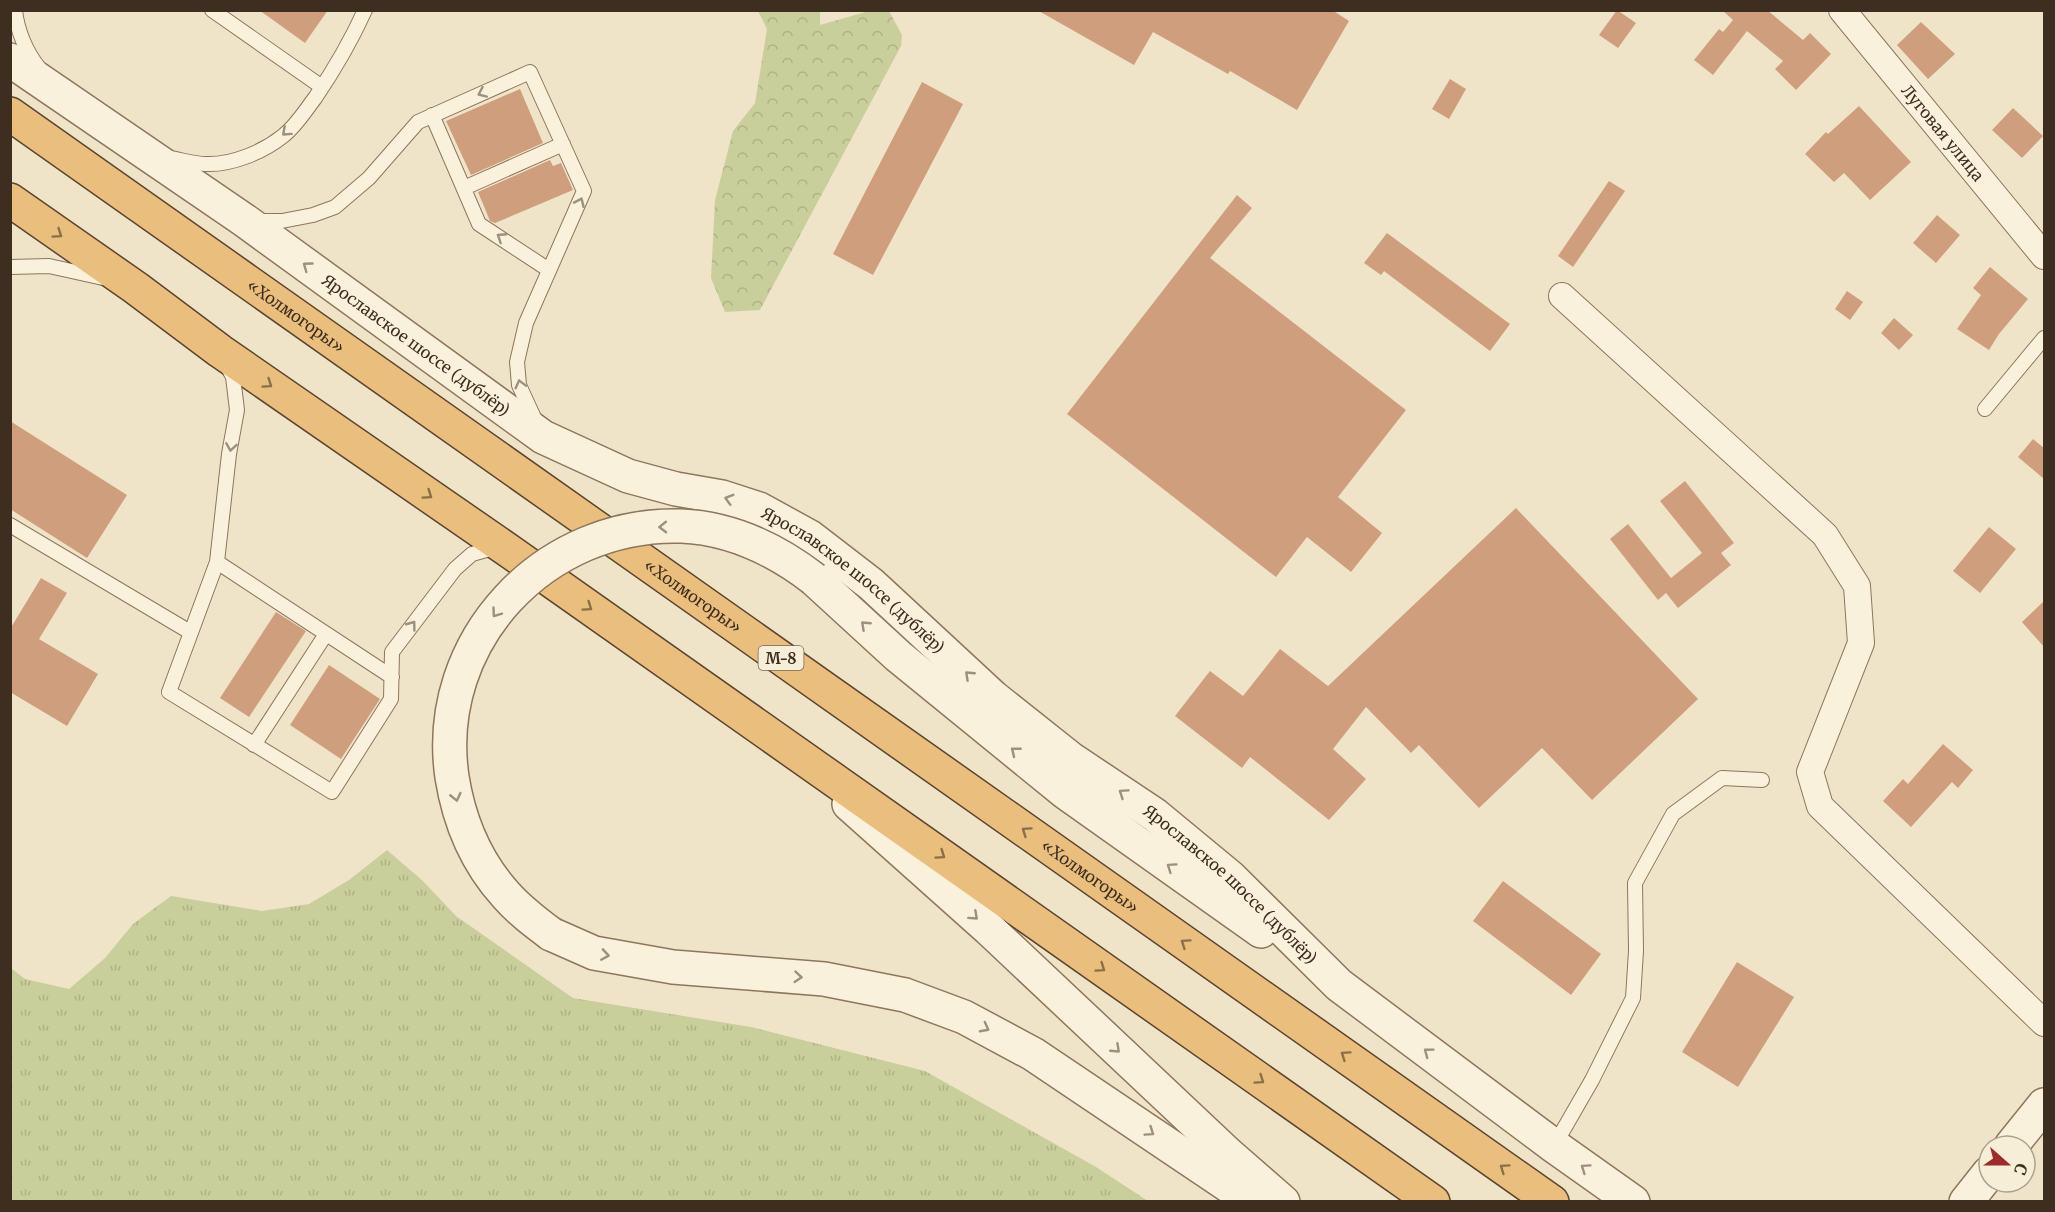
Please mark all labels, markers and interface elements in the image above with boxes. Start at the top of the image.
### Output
street label: Луговая улица [1898,81,1989,185]
one-way arrow [477,86,488,98]
one-way arrow [282,125,293,136]
one-way arrow [572,197,584,208]
one-way arrow [52,227,63,238]
one-way arrow [496,234,507,245]
one-way arrow [302,262,313,273]
street label: Ярославское шоссе (дублёр) [318,270,514,420]
street label: «Холмогоры» [243,275,349,357]
one-way arrow [261,377,272,388]
one-way arrow [515,379,528,389]
one-way arrow [225,443,237,452]
one-way arrow [422,488,433,499]
one-way arrow [724,494,734,507]
street label: Ярославское шоссе (дублёр) [758,502,949,657]
one-way arrow [659,520,668,533]
street label: «Холмогоры» [640,555,746,637]
one-way arrow [581,600,592,611]
one-way arrow [492,606,503,617]
one-way arrow [405,621,416,632]
one-way arrow [861,621,872,632]
road number: М-8 [758,646,804,670]
one-way arrow [965,671,975,682]
one-way arrow [1010,747,1021,758]
one-way arrow [1119,789,1129,801]
one-way arrow [449,792,462,802]
street label: Ярославское шоссе (дублёр) [1140,800,1321,968]
one-way arrow [1022,827,1033,838]
street label: «Холмогоры» [1038,835,1143,917]
one-way arrow [935,848,946,859]
one-way arrow [1167,863,1178,874]
one-way arrow [967,909,978,920]
one-way arrow [1181,939,1192,950]
one-way arrow [599,948,609,961]
one-way arrow [1094,961,1105,972]
one-way arrow [794,970,803,983]
one-way arrow [979,1021,989,1032]
one-way arrow [1110,1042,1120,1053]
one-way arrow [1424,1048,1435,1059]
one-way arrow [1340,1051,1351,1062]
one-way arrow [1254,1073,1265,1084]
one-way arrow [1143,1125,1154,1136]
north arrow [1977,1134,2037,1194]
text: С [2010,1161,2032,1178]
one-way arrow [1500,1164,1511,1175]
one-way arrow [1581,1164,1592,1175]

